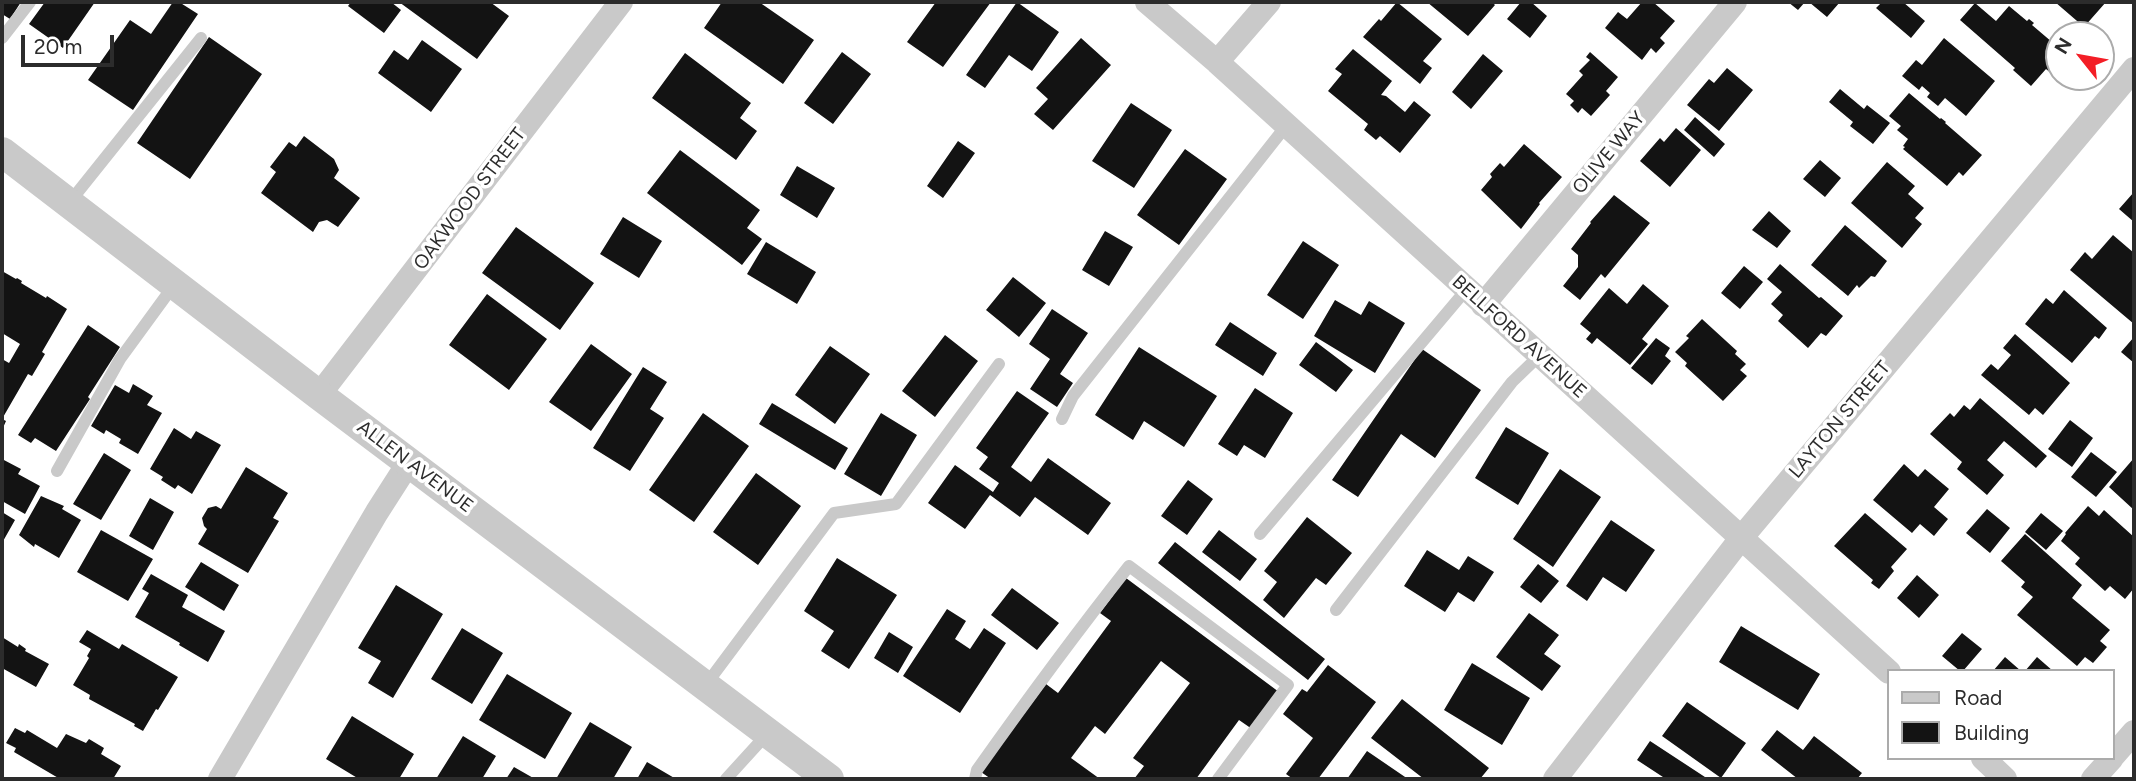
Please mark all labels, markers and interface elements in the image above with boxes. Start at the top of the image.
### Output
scale bar [24,21,117,65]
north arrow [2045,21,2115,91]
text: 20 m [34,34,82,59]
text: N [2050,34,2077,58]
street label: OLIVE WAY [1568,107,1650,199]
street label: OAKWOOD STREET [409,124,531,274]
street label: BELLFORD AVENUE [1447,271,1591,403]
street label: LAYTON STREET [1784,357,1896,483]
street label: ALLEN AVENUE [353,416,477,518]
legend [1888,669,2115,760]
text: Road [1954,685,2002,710]
text: Building [1954,720,2029,745]

